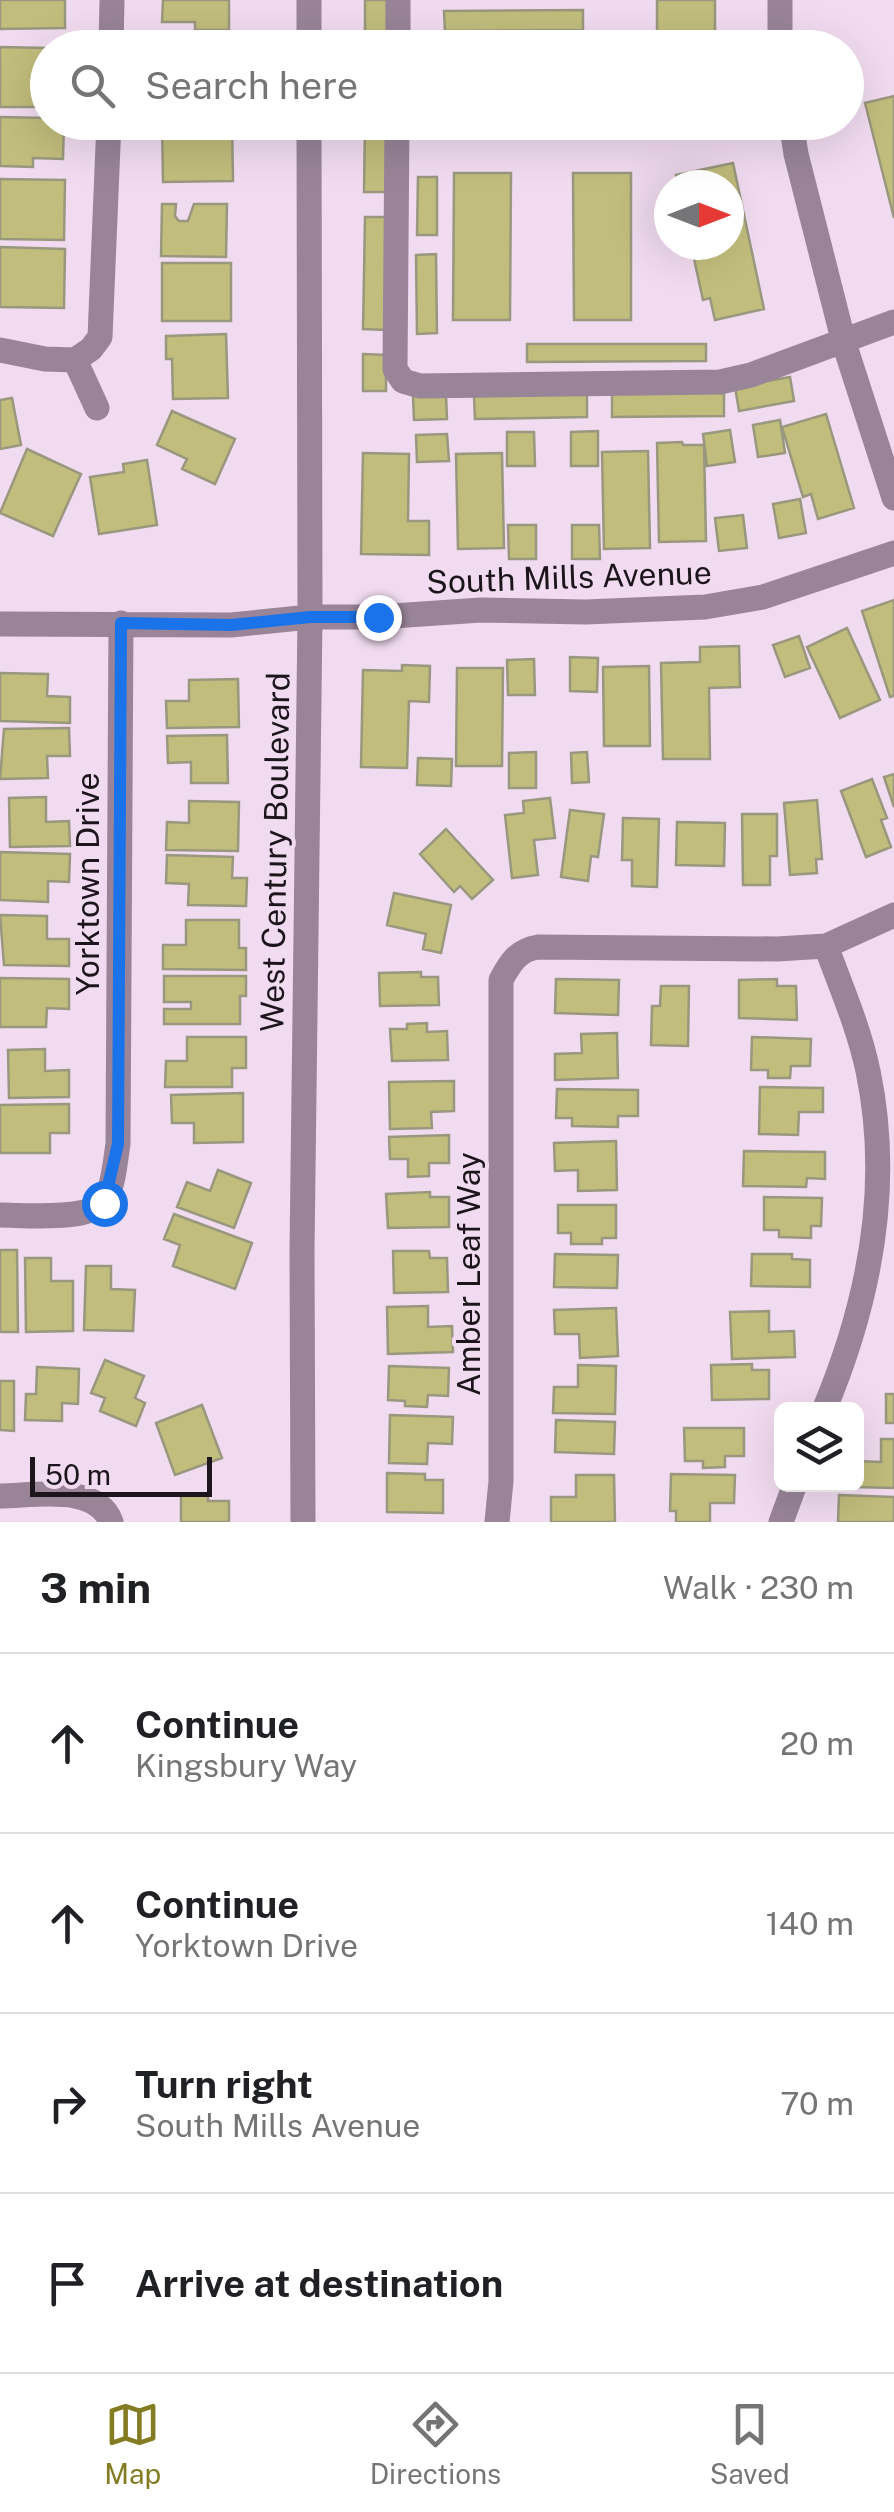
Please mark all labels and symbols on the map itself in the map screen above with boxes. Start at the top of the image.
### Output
north arrow [654,170,744,260]
street label: South Mills Avenue [426,554,712,600]
route end [356,595,402,641]
street label: West Century Boulevard [253,672,297,1032]
street label: Yorktown Drive [69,772,106,996]
street label: Amber Leaf Way [450,1152,487,1396]
route start [82,1181,128,1227]
scale bar [30,1452,212,1496]

